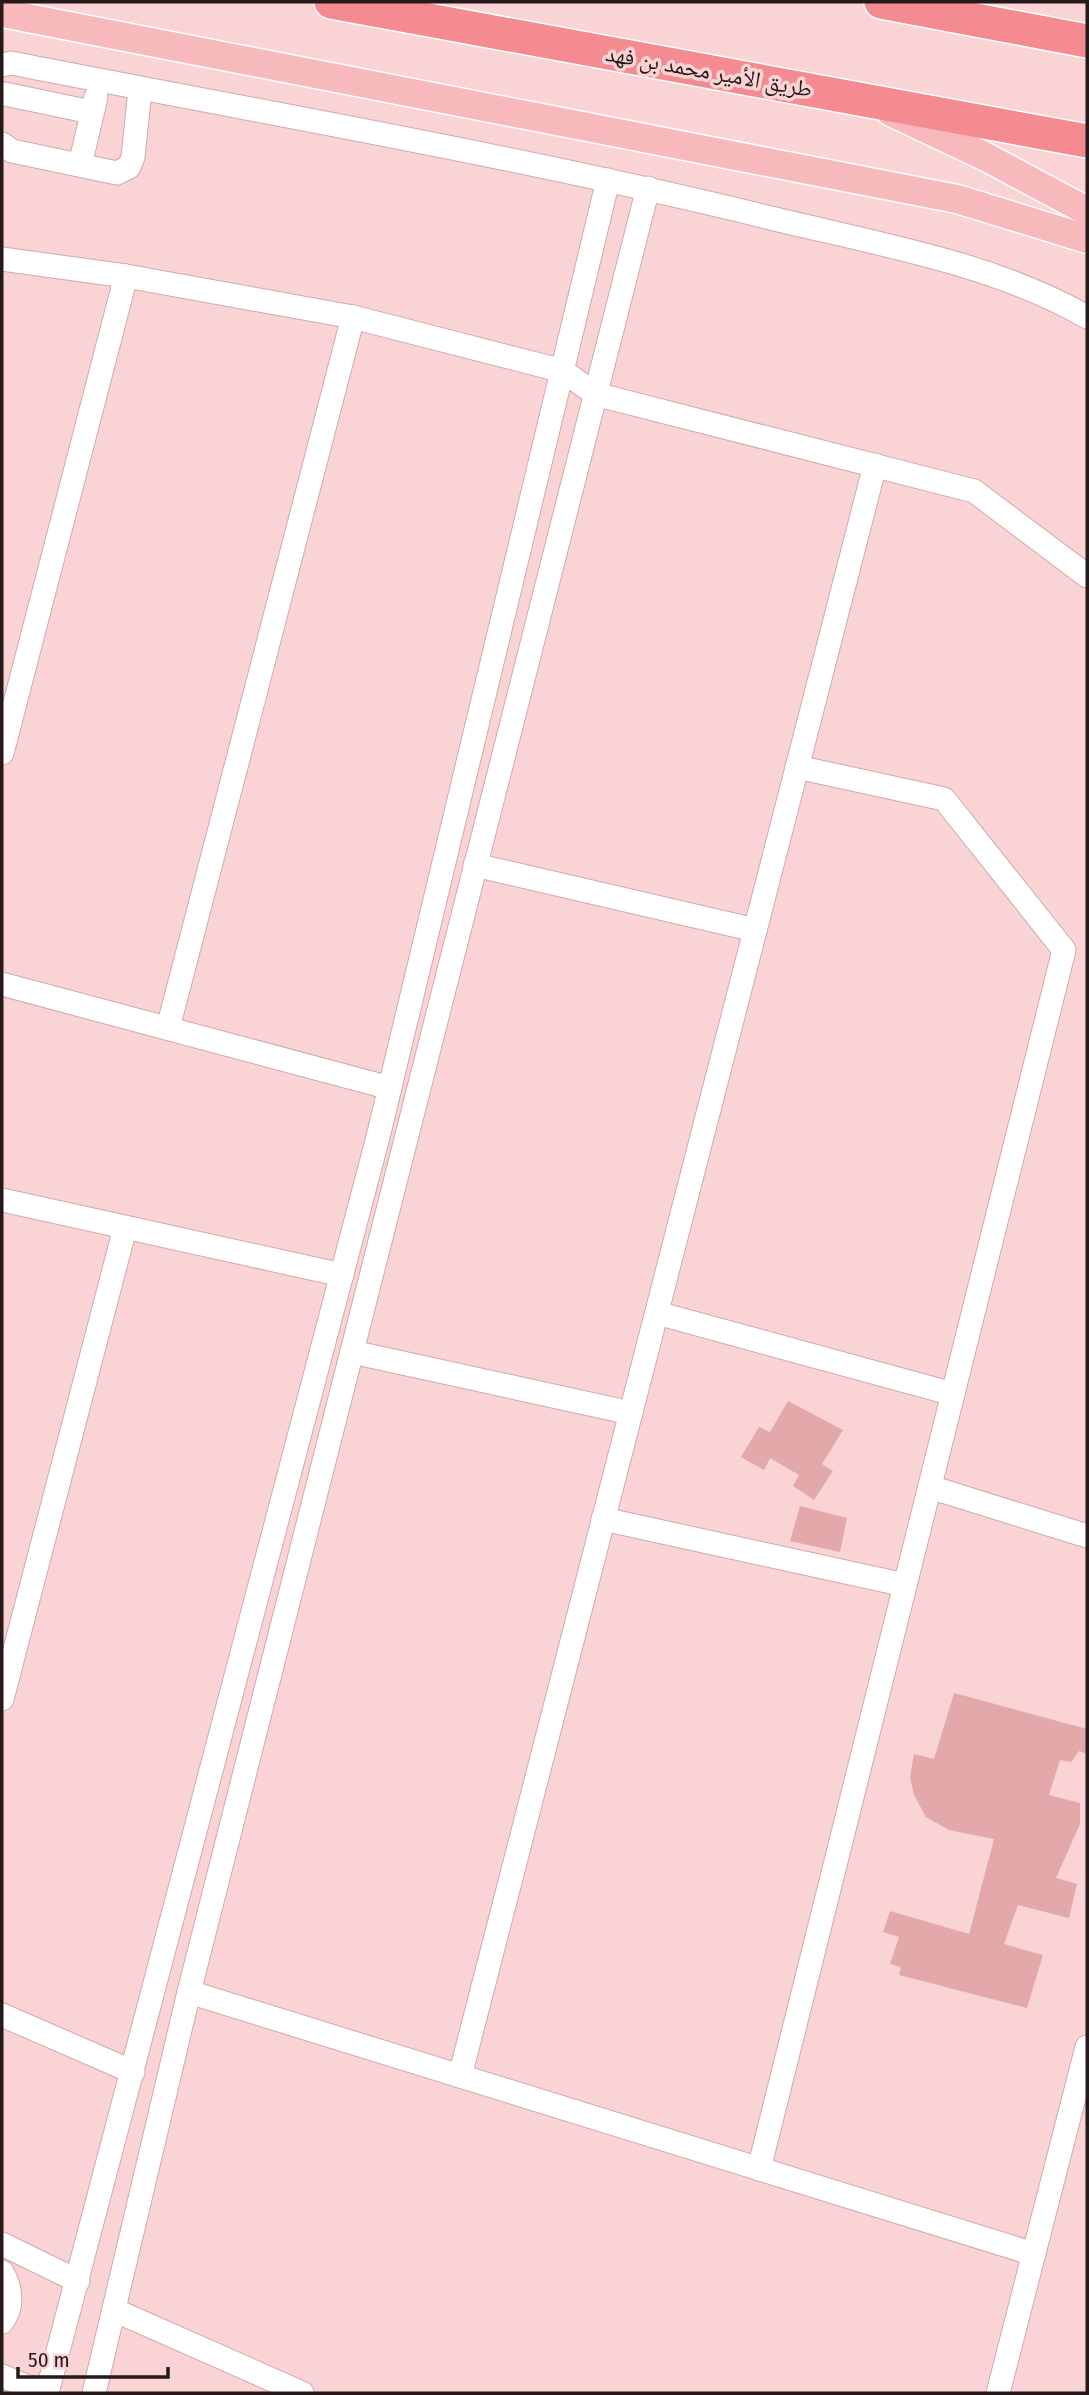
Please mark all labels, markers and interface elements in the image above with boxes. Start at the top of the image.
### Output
street label: طريق الأمير محمد بن فهد [603,39,815,103]
scale bar [18,2336,168,2380]
text: 50 m [28,2347,70,2373]

